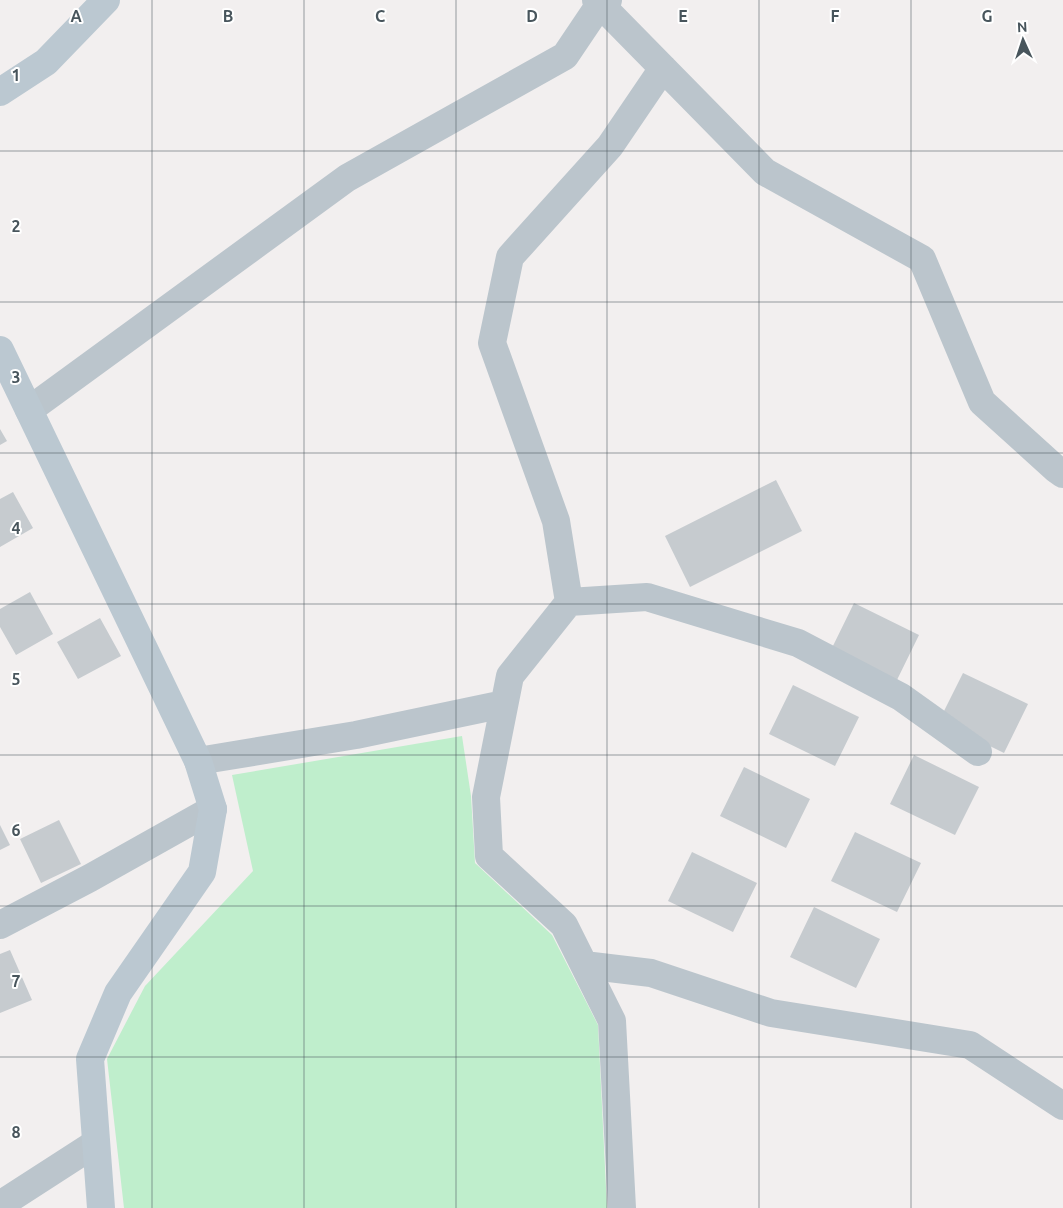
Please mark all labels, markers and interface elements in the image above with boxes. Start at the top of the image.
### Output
text: A [70,7,82,25]
text: B [223,7,233,25]
text: C [375,7,385,25]
text: D [526,7,538,25]
text: E [678,7,688,25]
text: F [831,7,840,25]
text: G [981,7,993,25]
north arrow [998,15,1048,65]
text: N [1017,19,1028,35]
text: 1 [11,66,21,84]
text: 2 [11,217,21,235]
text: 3 [11,368,21,386]
text: 4 [11,519,21,537]
text: 5 [11,670,21,688]
text: 6 [11,821,21,839]
text: 7 [11,972,21,990]
text: 8 [11,1123,21,1141]

